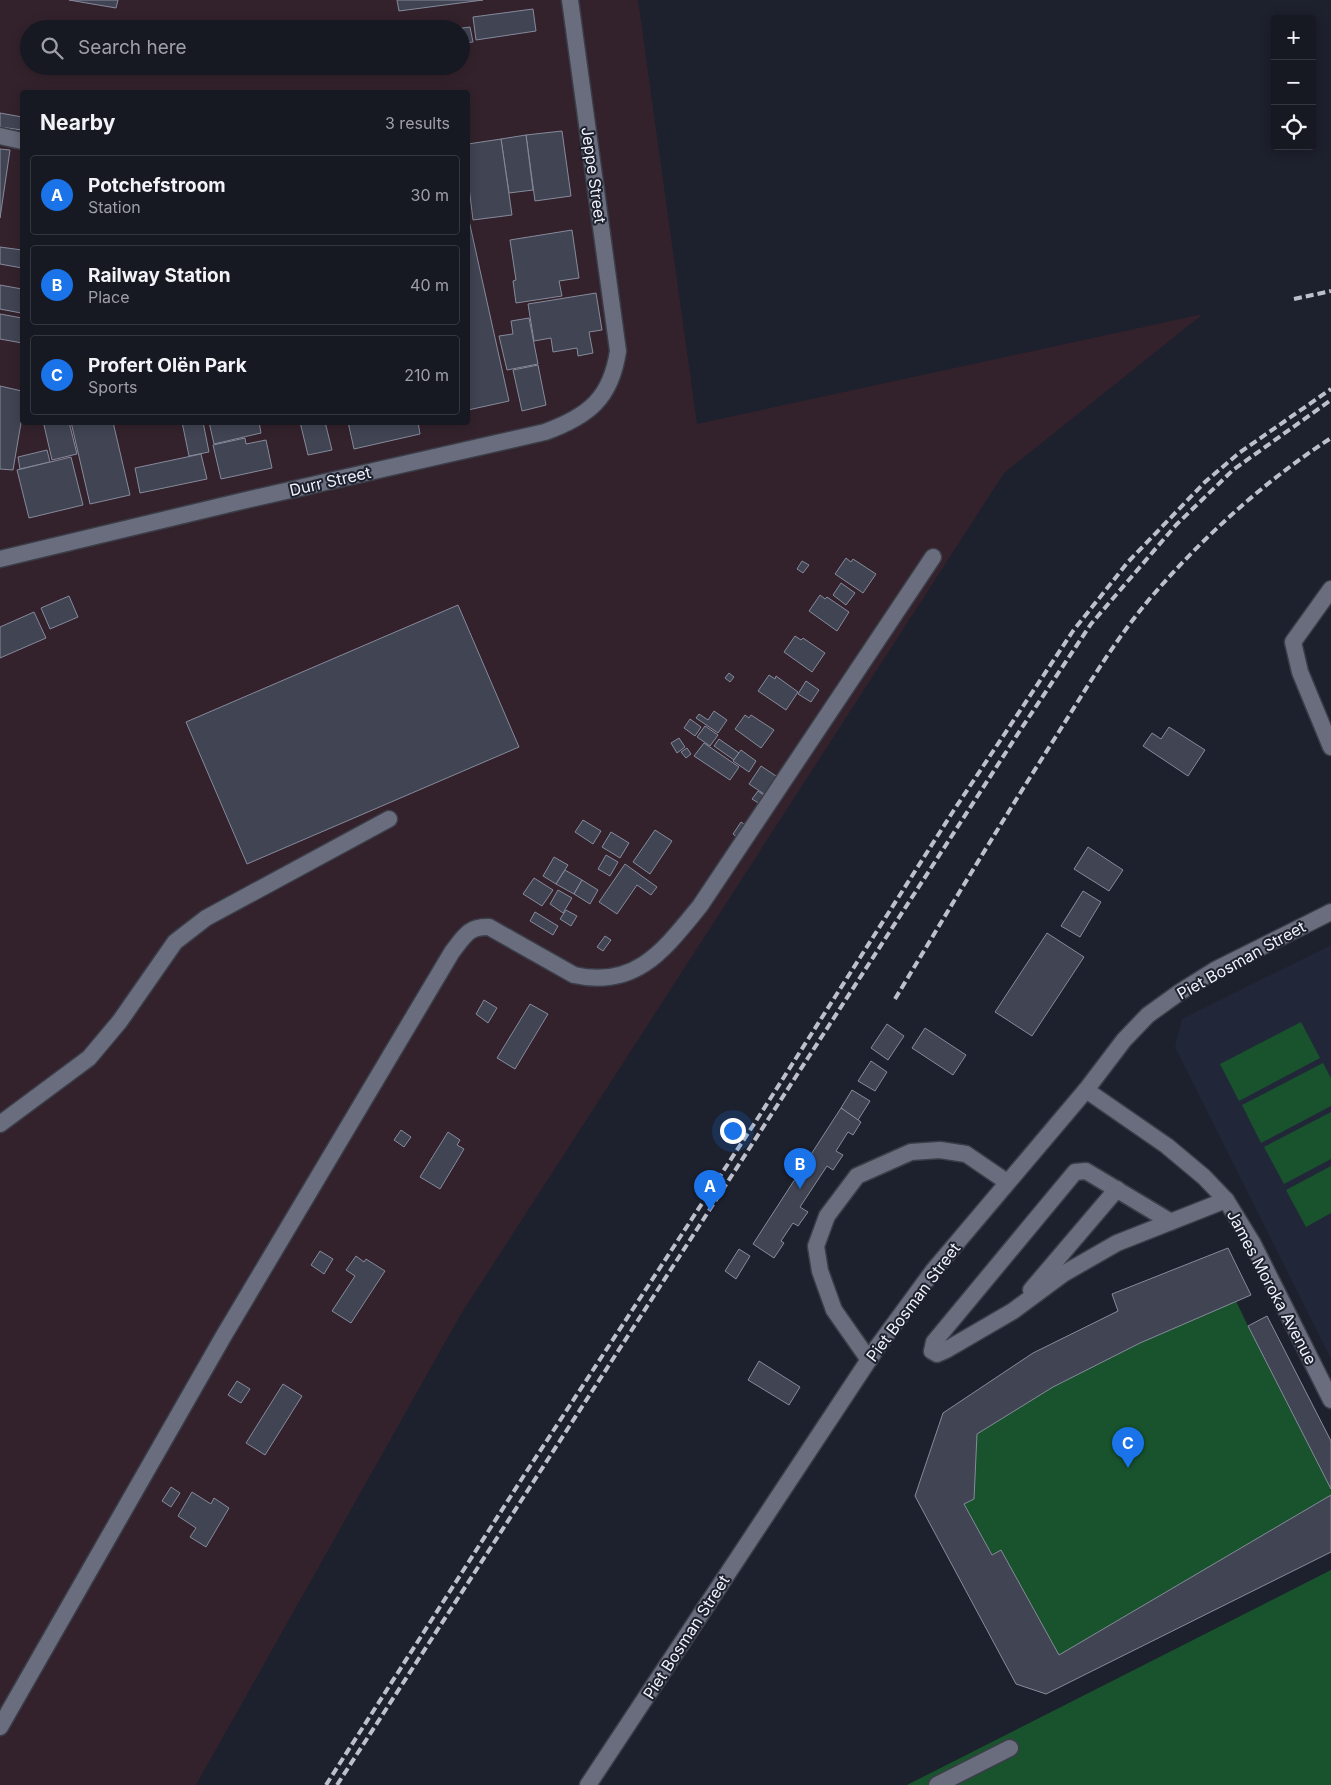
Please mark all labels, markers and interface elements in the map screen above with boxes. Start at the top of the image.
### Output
map controls [1271,15,1316,150]
button: + [1271,15,1316,60]
search box [20,20,470,75]
icon: search [38,34,66,62]
text: Search here [78,36,187,59]
button: − [1271,60,1316,105]
button: locate [1271,105,1316,150]
text: Nearby [40,110,115,135]
text: 3 results [385,113,450,133]
street label: Jeppe Street [577,126,611,224]
text: Potchefstroom [88,174,226,197]
text: A [51,185,63,205]
text: 30 m [411,185,449,205]
text: Station [88,197,141,217]
text: Railway Station [88,264,231,287]
text: B [52,275,62,295]
text: 40 m [410,275,449,295]
text: Place [88,287,130,307]
text: Profert Olën Park [88,354,247,377]
text: C [51,365,63,385]
text: 210 m [404,365,449,385]
text: Sports [88,377,137,397]
street label: Durr Street [287,462,373,500]
street label: Piet Bosman Street [1173,916,1309,1004]
your location [720,1118,746,1144]
pin: B [784,1148,816,1189]
pin: A [694,1170,726,1211]
street label: James Moroka Avenue [1223,1206,1321,1368]
street label: Piet Bosman Street [862,1239,964,1365]
pin: C [1112,1427,1144,1468]
street label: Piet Bosman Street [638,1571,734,1703]

